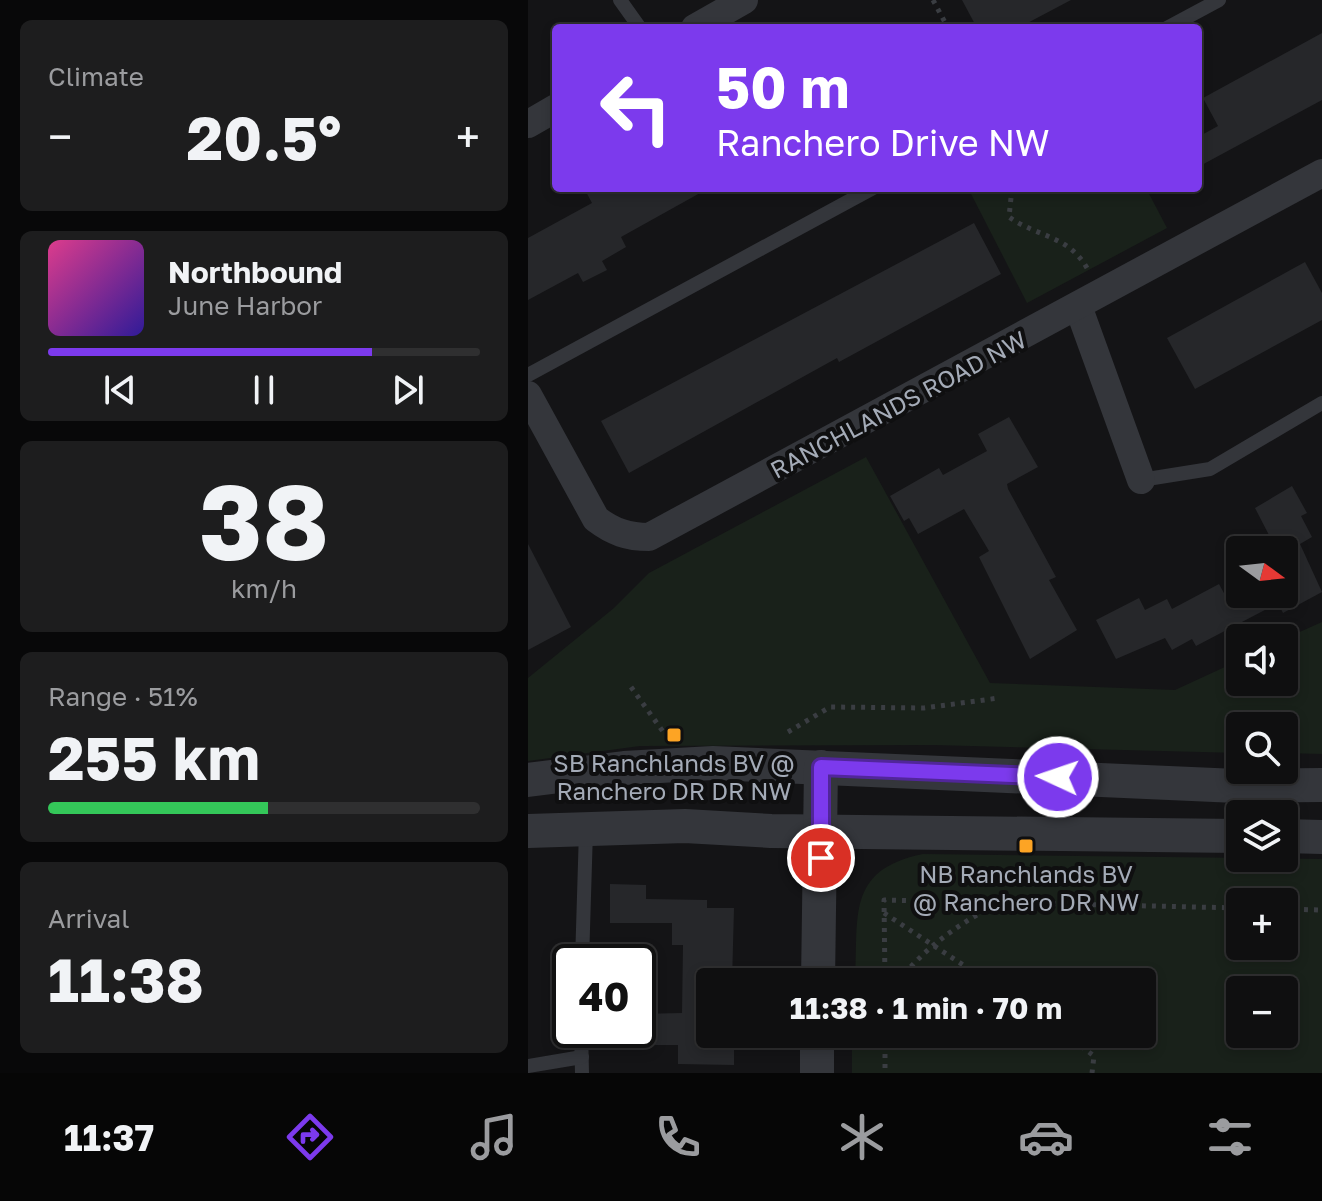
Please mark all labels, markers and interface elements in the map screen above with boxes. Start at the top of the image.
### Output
text: 50 m [716,53,850,120]
icon: left [584,56,688,160]
text: Climate [48,61,144,92]
text: 20.5° [187,101,341,173]
text: − [48,110,72,163]
text: + [456,110,480,163]
text: Ranchero Drive NW [716,121,1050,164]
text: Northbound [168,254,342,290]
text: June Harbor [168,290,322,321]
street label: RANCHLANDS ROAD NW [765,324,1031,484]
icon: previous [98,368,142,412]
icon: pause [242,368,286,412]
icon: next [386,368,430,412]
text: 38 [199,458,329,583]
north arrow [1226,536,1298,608]
map controls [1226,536,1298,1048]
text: km/h [231,573,297,604]
button: sound [1226,624,1298,696]
text: Range · 51% [48,681,198,712]
button: search [1226,712,1298,784]
text: 255 km [48,721,260,793]
marker: SB Ranchlands BV @ Ranchero DR DR NW [665,726,683,744]
position arrow [1016,735,1100,819]
place label: SB Ranchlands BV @ Ranchero DR DR NW [553,748,795,805]
button: layers [1226,800,1298,872]
pin [787,824,855,892]
icon: arrive [799,836,843,880]
marker: NB Ranchlands BV @ Ranchero DR NW [1017,837,1035,855]
place label: NB Ranchlands BV @ Ranchero DR NW [913,859,1139,916]
button: + [1226,888,1298,960]
text: Arrival [48,903,129,934]
text: 11:38 [48,943,204,1015]
speed limit sign: 40 [552,944,656,1048]
button: − [1226,976,1298,1048]
text: 11:38 · 1 min · 70 m [790,990,1062,1026]
icon: directions [282,1109,338,1165]
icon: music [466,1109,522,1165]
icon: phone [650,1109,706,1165]
icon: climate [834,1109,890,1165]
icon: car [1018,1109,1074,1165]
icon: filters [1202,1109,1258,1165]
text: 11:37 [64,1116,154,1159]

